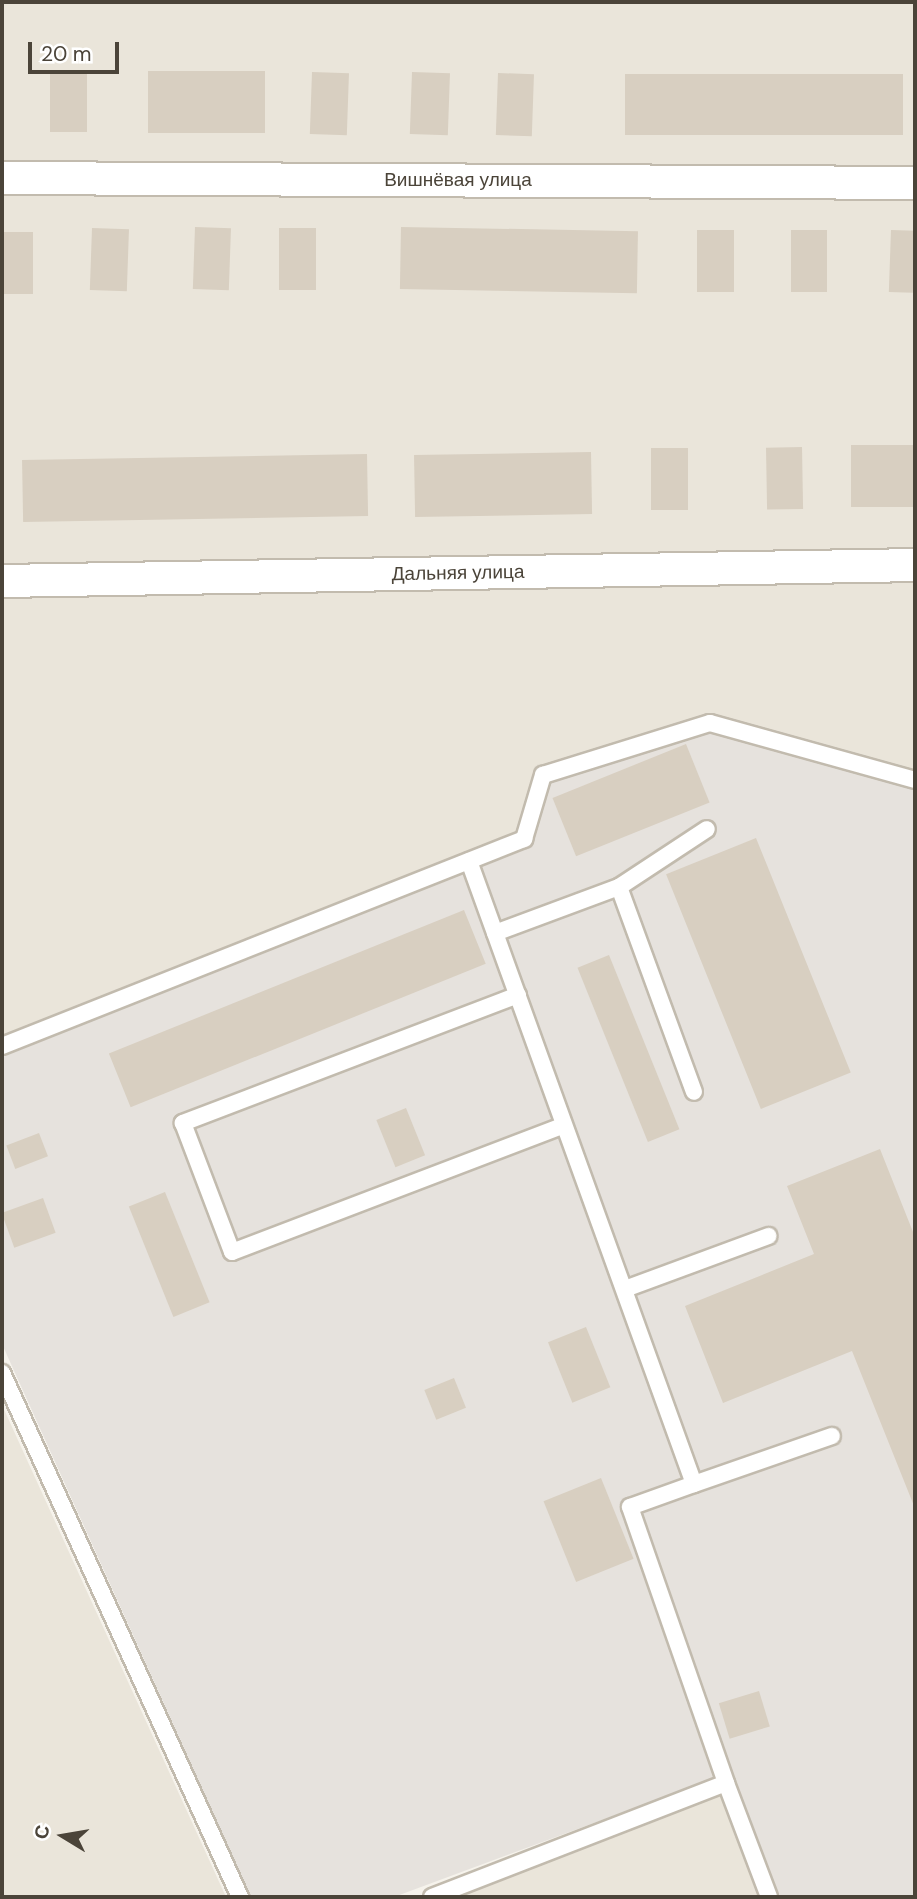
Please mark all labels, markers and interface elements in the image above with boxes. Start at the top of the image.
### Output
scale bar [32,28,122,72]
text: 20 m [41,40,92,68]
street label: Вишнёвая улица [384,169,532,191]
street label: Дальняя улица [391,560,525,586]
north arrow [28,1801,98,1871]
text: С [28,1823,55,1841]

